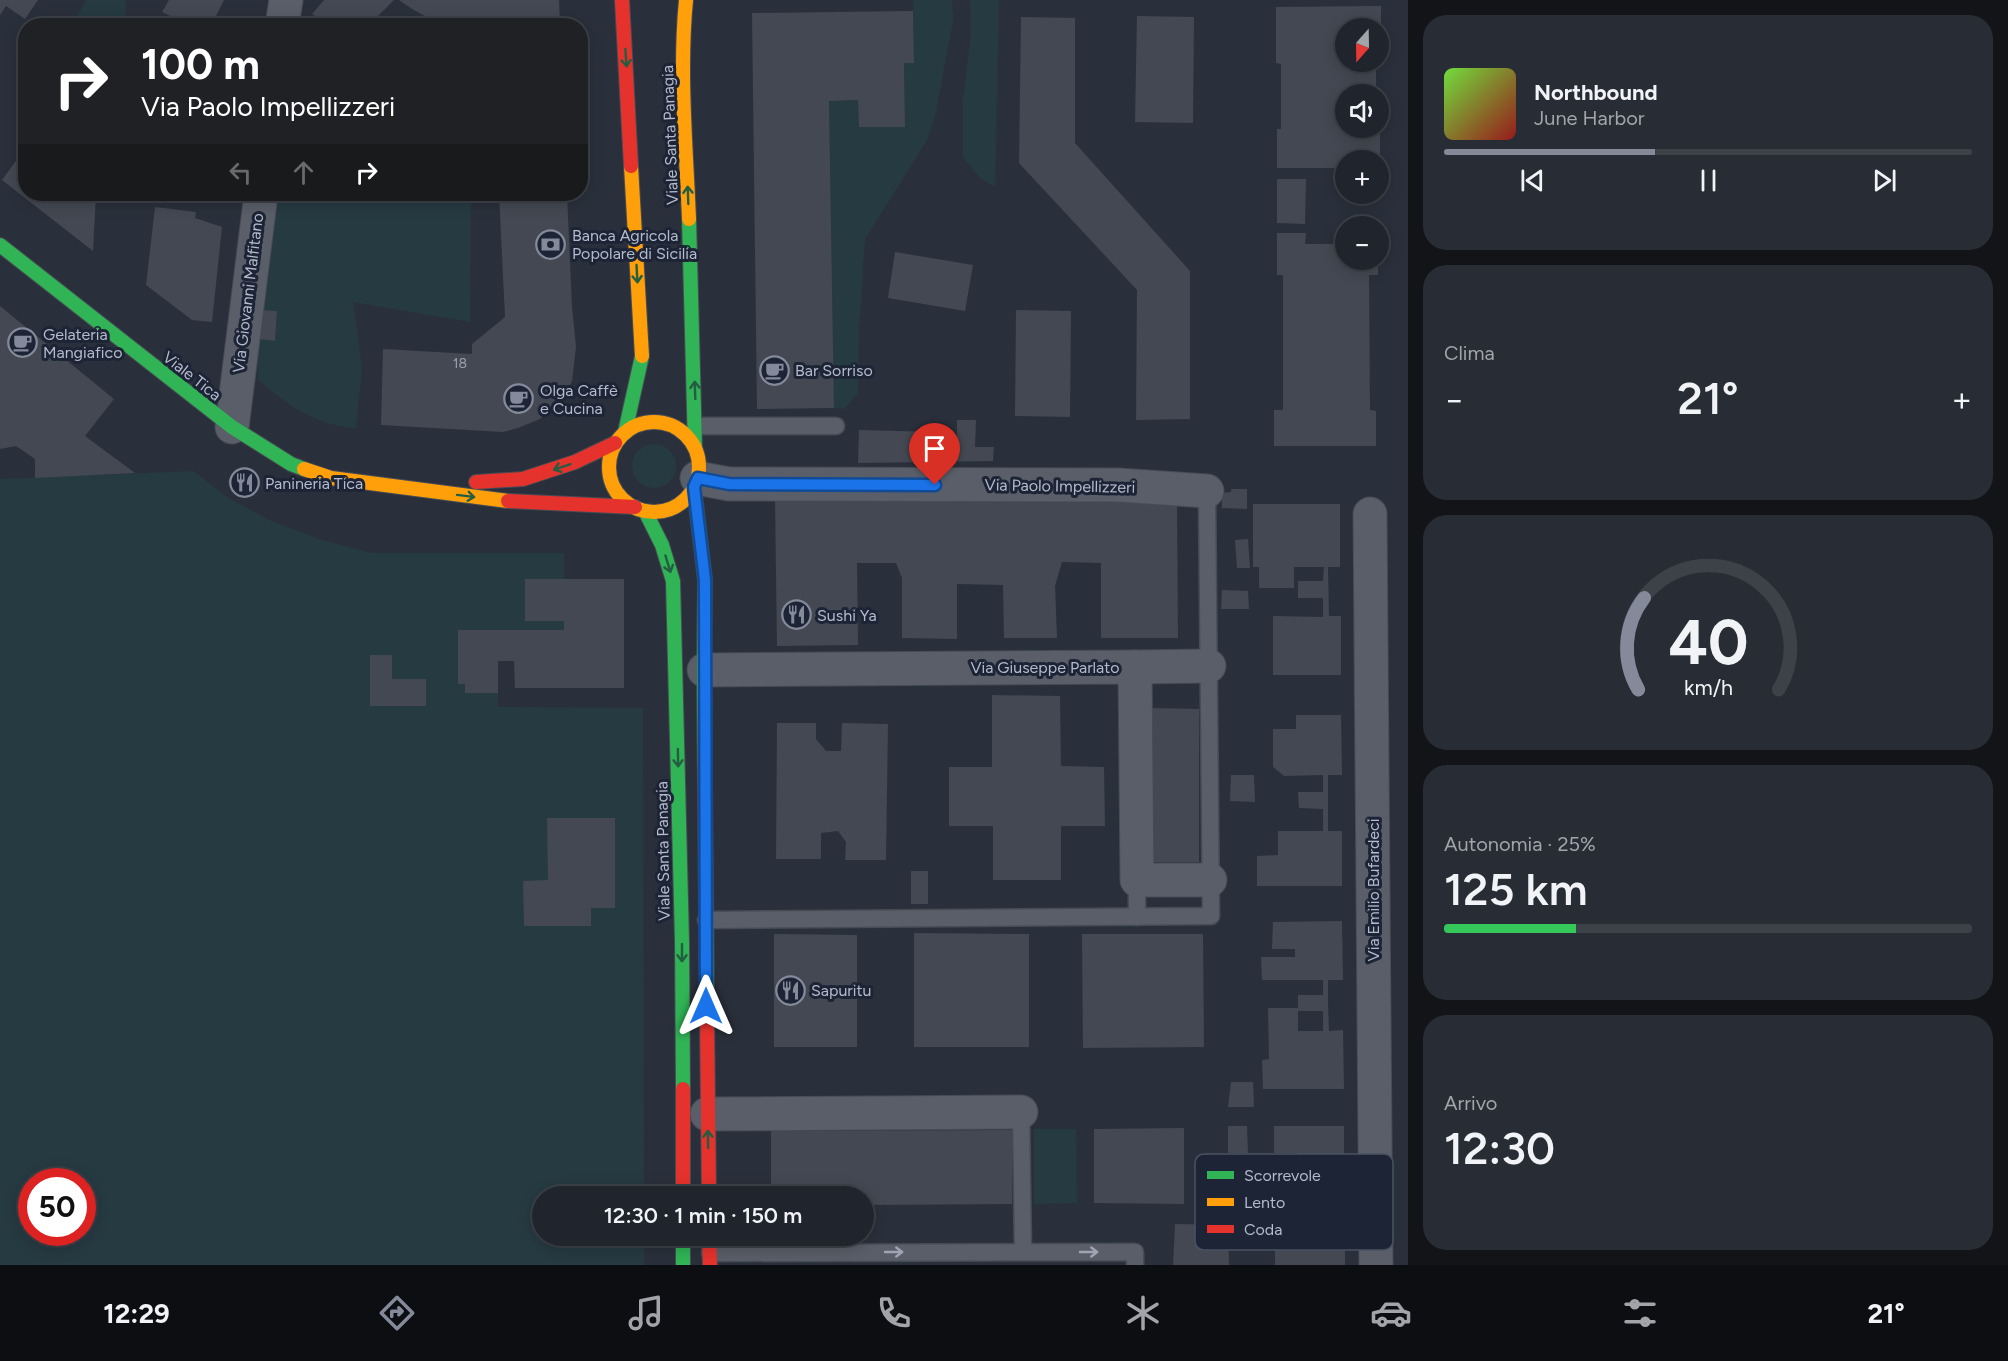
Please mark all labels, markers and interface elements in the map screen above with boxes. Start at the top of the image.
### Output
north arrow [1335,18,1389,72]
map controls [1335,18,1389,270]
text: 100 m [141,39,260,90]
icon: right [42,42,120,120]
one-way arrow [621,48,632,68]
street label: Viale Santa Panagia [658,65,682,205]
text: Northbound [1534,79,1658,106]
button: sound [1335,84,1389,138]
text: Via Paolo Impellizzeri [141,90,395,123]
text: June Harbor [1534,106,1645,130]
button: + [1335,150,1389,204]
icon: left [224,156,257,189]
icon: ahead [287,156,320,189]
icon: right [350,156,383,189]
icon: previous [1516,164,1549,197]
icon: pause [1692,164,1725,197]
icon: next [1868,164,1901,197]
one-way arrow [682,185,694,205]
street label: Via Giovanni Malfitano [229,212,267,374]
button: − [1335,216,1389,270]
place label: Banca Agricola Popolare di Sicilia [572,226,697,263]
bank icon: Banca Agricola Popolare di Sicilia [535,228,567,260]
one-way arrow [631,264,642,284]
place label: Gelateria Mangiafico [43,325,122,362]
cafe icon: Gelateria Mangiafico [6,327,38,359]
text: Clima [1444,341,1495,365]
street label: Viale Tica [159,347,225,405]
cafe icon: Bar Sorriso [758,354,790,386]
house number: 18 [453,355,467,372]
place label: Bar Sorriso [795,361,873,380]
text: 21° [1677,371,1739,425]
one-way arrow [689,380,700,400]
text: − [1444,380,1465,419]
text: + [1951,380,1972,419]
place label: Olga Caffè e Cucina [540,381,618,418]
cafe icon: Olga Caffè e Cucina [503,383,535,415]
pin [909,423,960,485]
icon: arrive [918,432,951,465]
one-way arrow [553,462,572,473]
restaurant icon: Panineria Tica [228,467,260,499]
place label: Panineria Tica [265,474,363,493]
street label: Via Paolo Impellizzeri [985,475,1135,497]
one-way arrow [455,491,475,502]
one-way arrow [663,554,674,573]
restaurant icon: Sushi Ya [780,599,812,631]
text: 40 [1668,605,1748,680]
place label: Sushi Ya [817,606,877,625]
street label: Via Giuseppe Parlato [970,658,1120,677]
text: km/h [1684,675,1732,700]
one-way arrow [672,748,683,768]
street label: Viale Santa Panagia [652,781,674,921]
street label: Via Emilio Bufardeci [1364,819,1383,961]
text: Autonomia · 25% [1444,832,1596,856]
text: 125 km [1444,862,1588,916]
one-way arrow [676,943,688,963]
position arrow [674,974,738,1038]
restaurant icon: Sapuritu [774,974,806,1006]
place label: Sapuritu [811,981,871,1000]
text: Arrivo [1444,1091,1497,1115]
text: 12:30 [1444,1121,1555,1175]
one-way arrow [702,1129,713,1149]
legend [1195,1154,1393,1250]
text: Scorrevole [1244,1166,1321,1185]
speed limit sign: 50 [18,1168,96,1246]
text: Lento [1244,1193,1285,1212]
text: 12:30 · 1 min · 150 m [604,1202,802,1229]
text: Coda [1244,1220,1282,1239]
one-way arrow [884,1246,904,1258]
one-way arrow [1079,1246,1099,1258]
icon: directions [376,1292,418,1334]
icon: music [625,1292,667,1334]
icon: phone [873,1292,915,1334]
icon: climate [1122,1292,1164,1334]
icon: car [1370,1292,1412,1334]
icon: filters [1619,1292,1661,1334]
text: 12:29 [103,1297,170,1330]
text: 21° [1867,1297,1905,1330]

